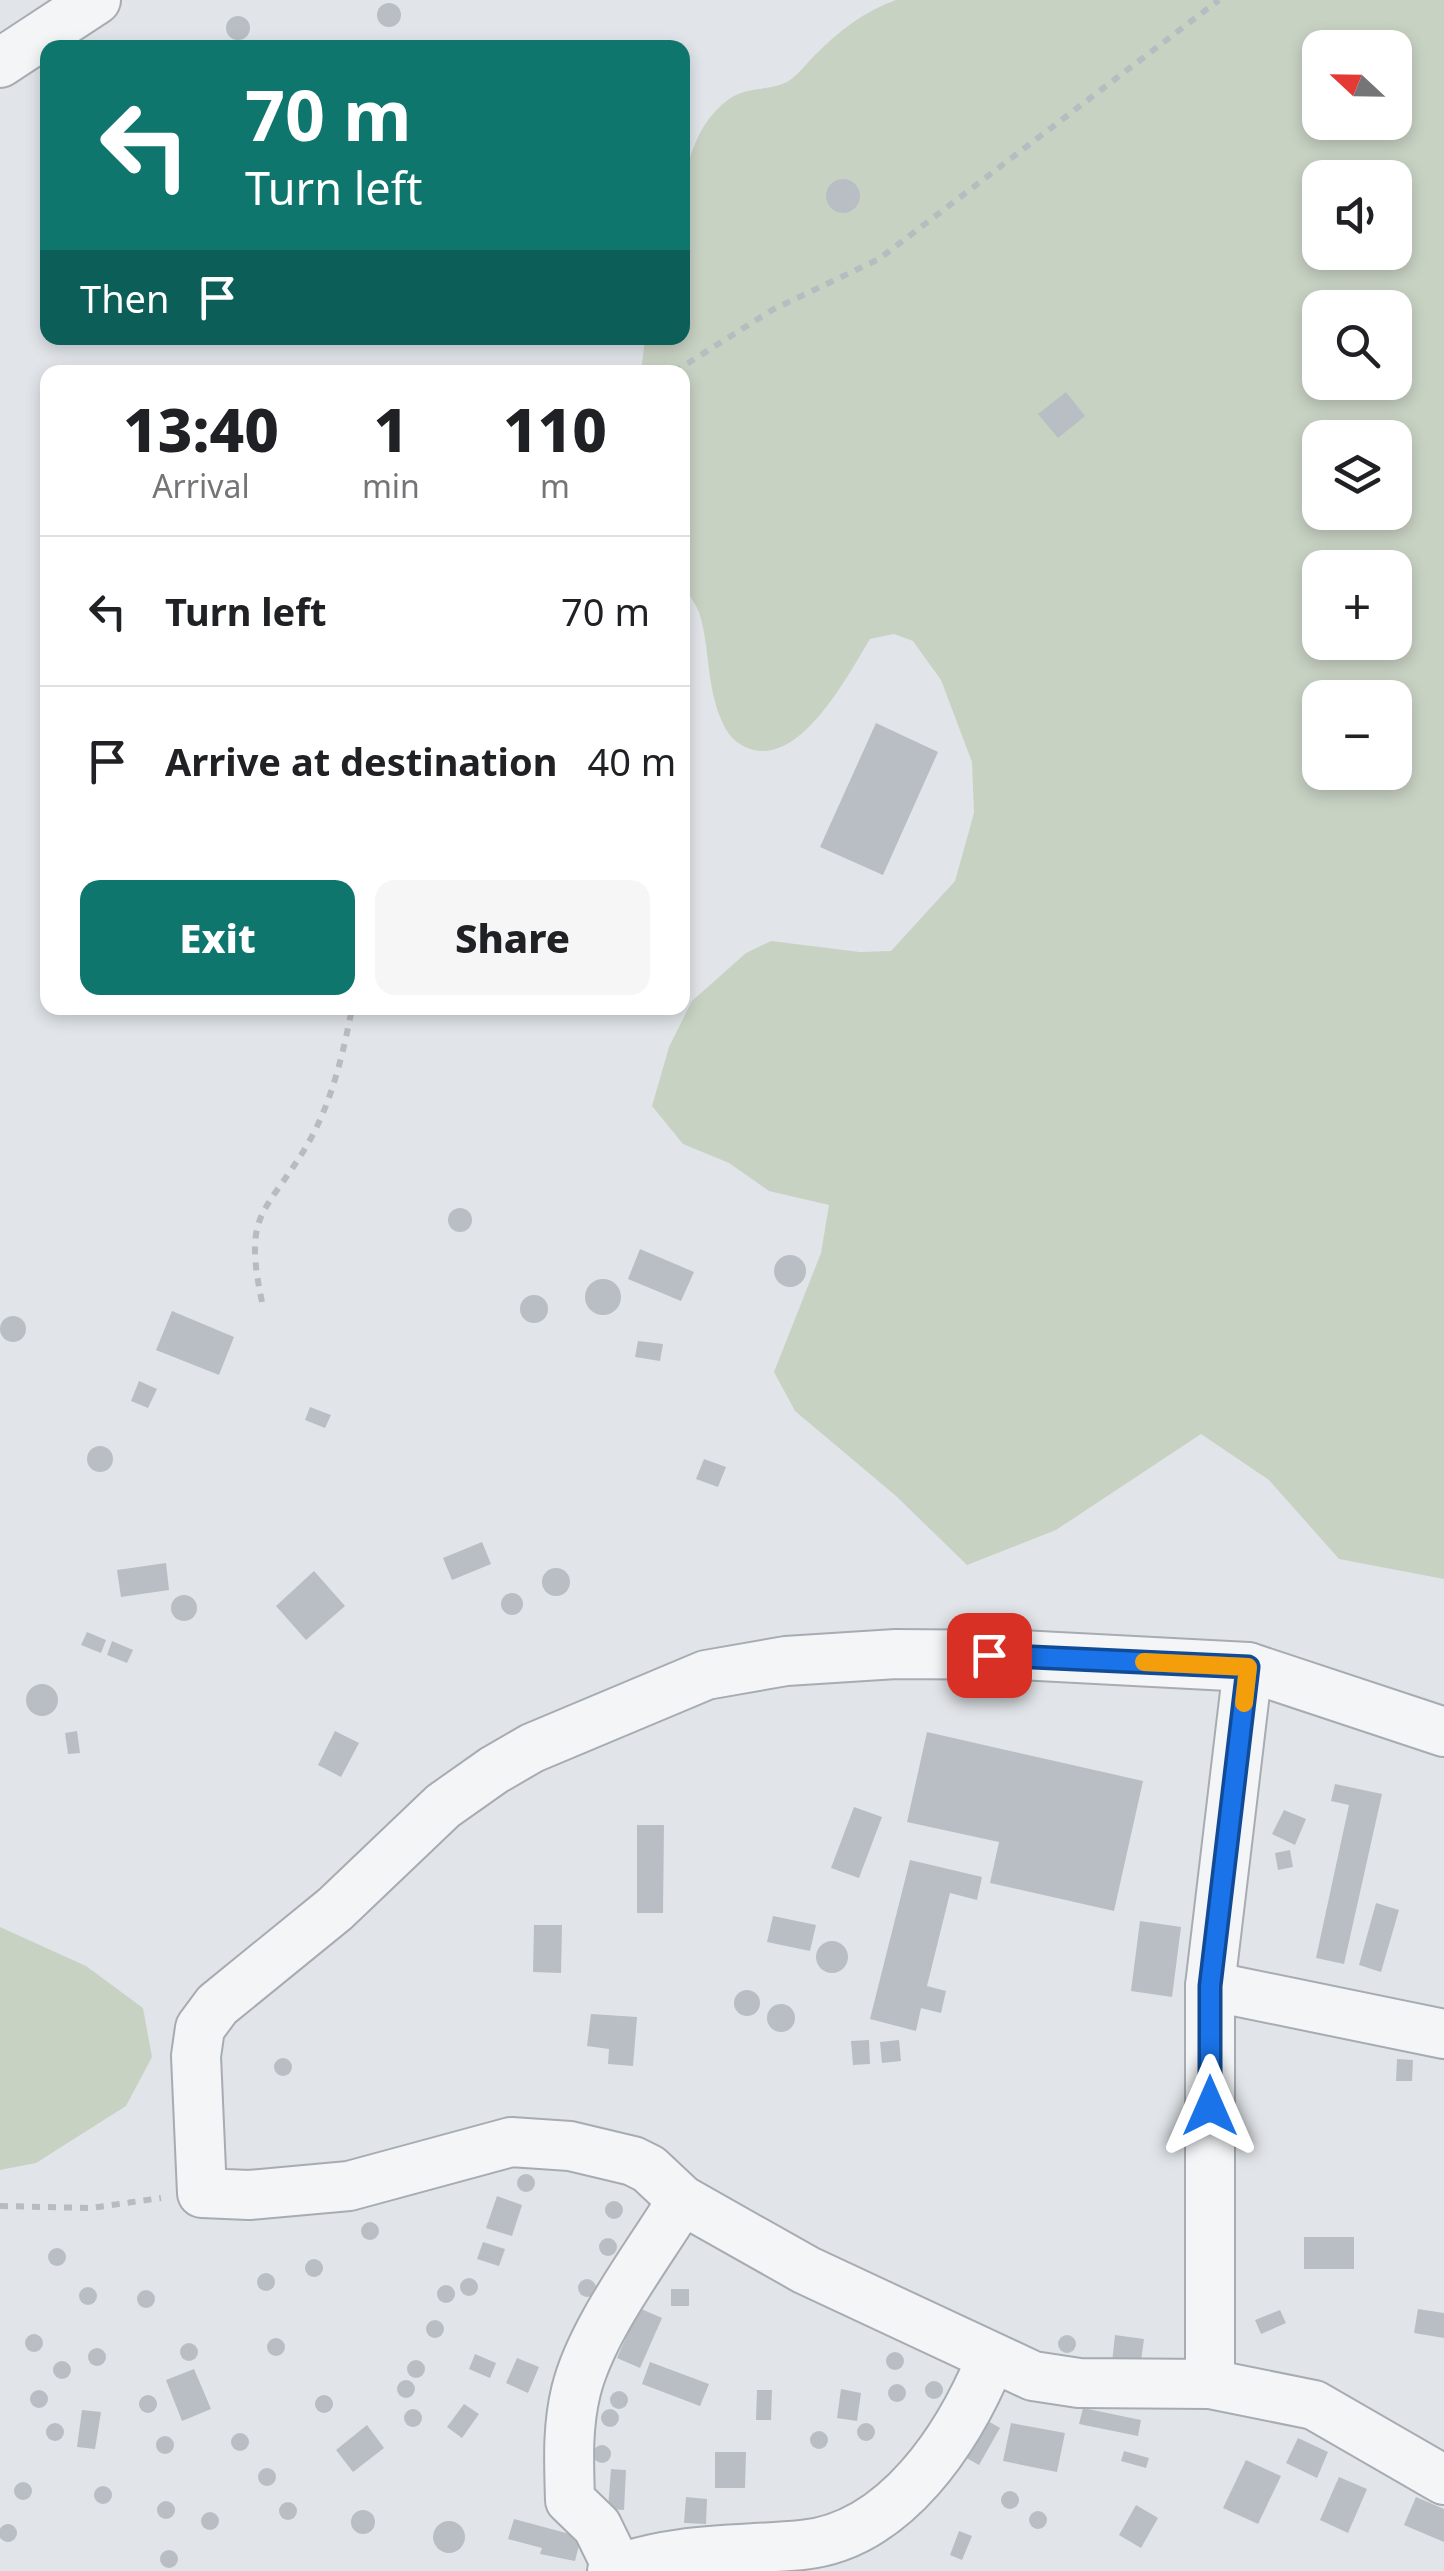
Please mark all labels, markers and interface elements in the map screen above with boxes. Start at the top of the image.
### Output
north arrow [1302,30,1412,140]
map controls [1302,30,1412,790]
text: 70 m [245,66,412,162]
icon: left [80,80,210,210]
text: Turn left [245,157,422,218]
button: sound [1302,160,1412,270]
icon: arrive [190,270,245,325]
text: Then [80,272,170,324]
button: search [1302,290,1412,400]
text: 13:40 [123,388,279,470]
text: 1 [374,388,408,470]
text: 110 [503,388,607,470]
button: layers [1302,420,1412,530]
text: Arrival [152,464,250,507]
text: min [362,464,420,507]
text: m [540,464,570,507]
button: + [1302,550,1412,660]
icon: left [80,584,135,639]
text: Turn left [165,585,327,637]
text: 70 m [561,585,650,637]
button: − [1302,680,1412,790]
icon: arrive [80,734,135,789]
text: Arrive at destination [165,735,557,787]
text: 40 m [587,735,676,787]
button: Exit [80,880,355,995]
button: Share [375,880,650,995]
pin [947,1613,1032,1698]
icon: arrive [962,1628,1017,1683]
position arrow [1158,2054,1262,2158]

